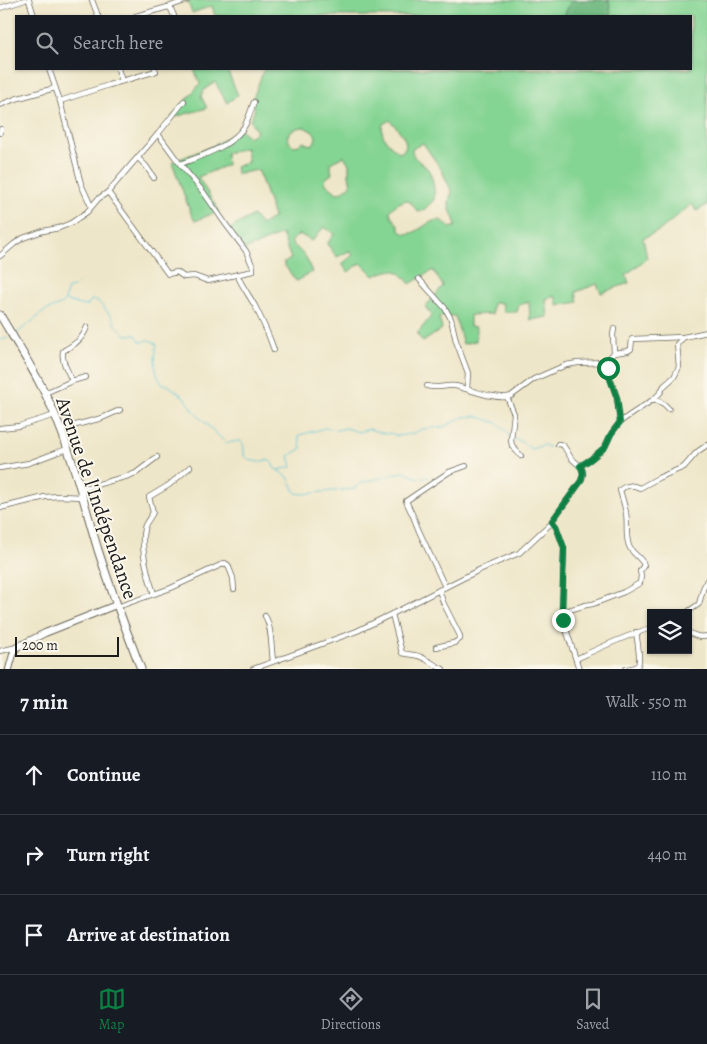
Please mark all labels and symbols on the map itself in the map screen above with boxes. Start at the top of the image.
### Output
route start [597,357,620,380]
street label: Avenue de l'Indépendance [49,393,144,603]
route end [552,609,575,632]
scale bar [15,634,119,657]

